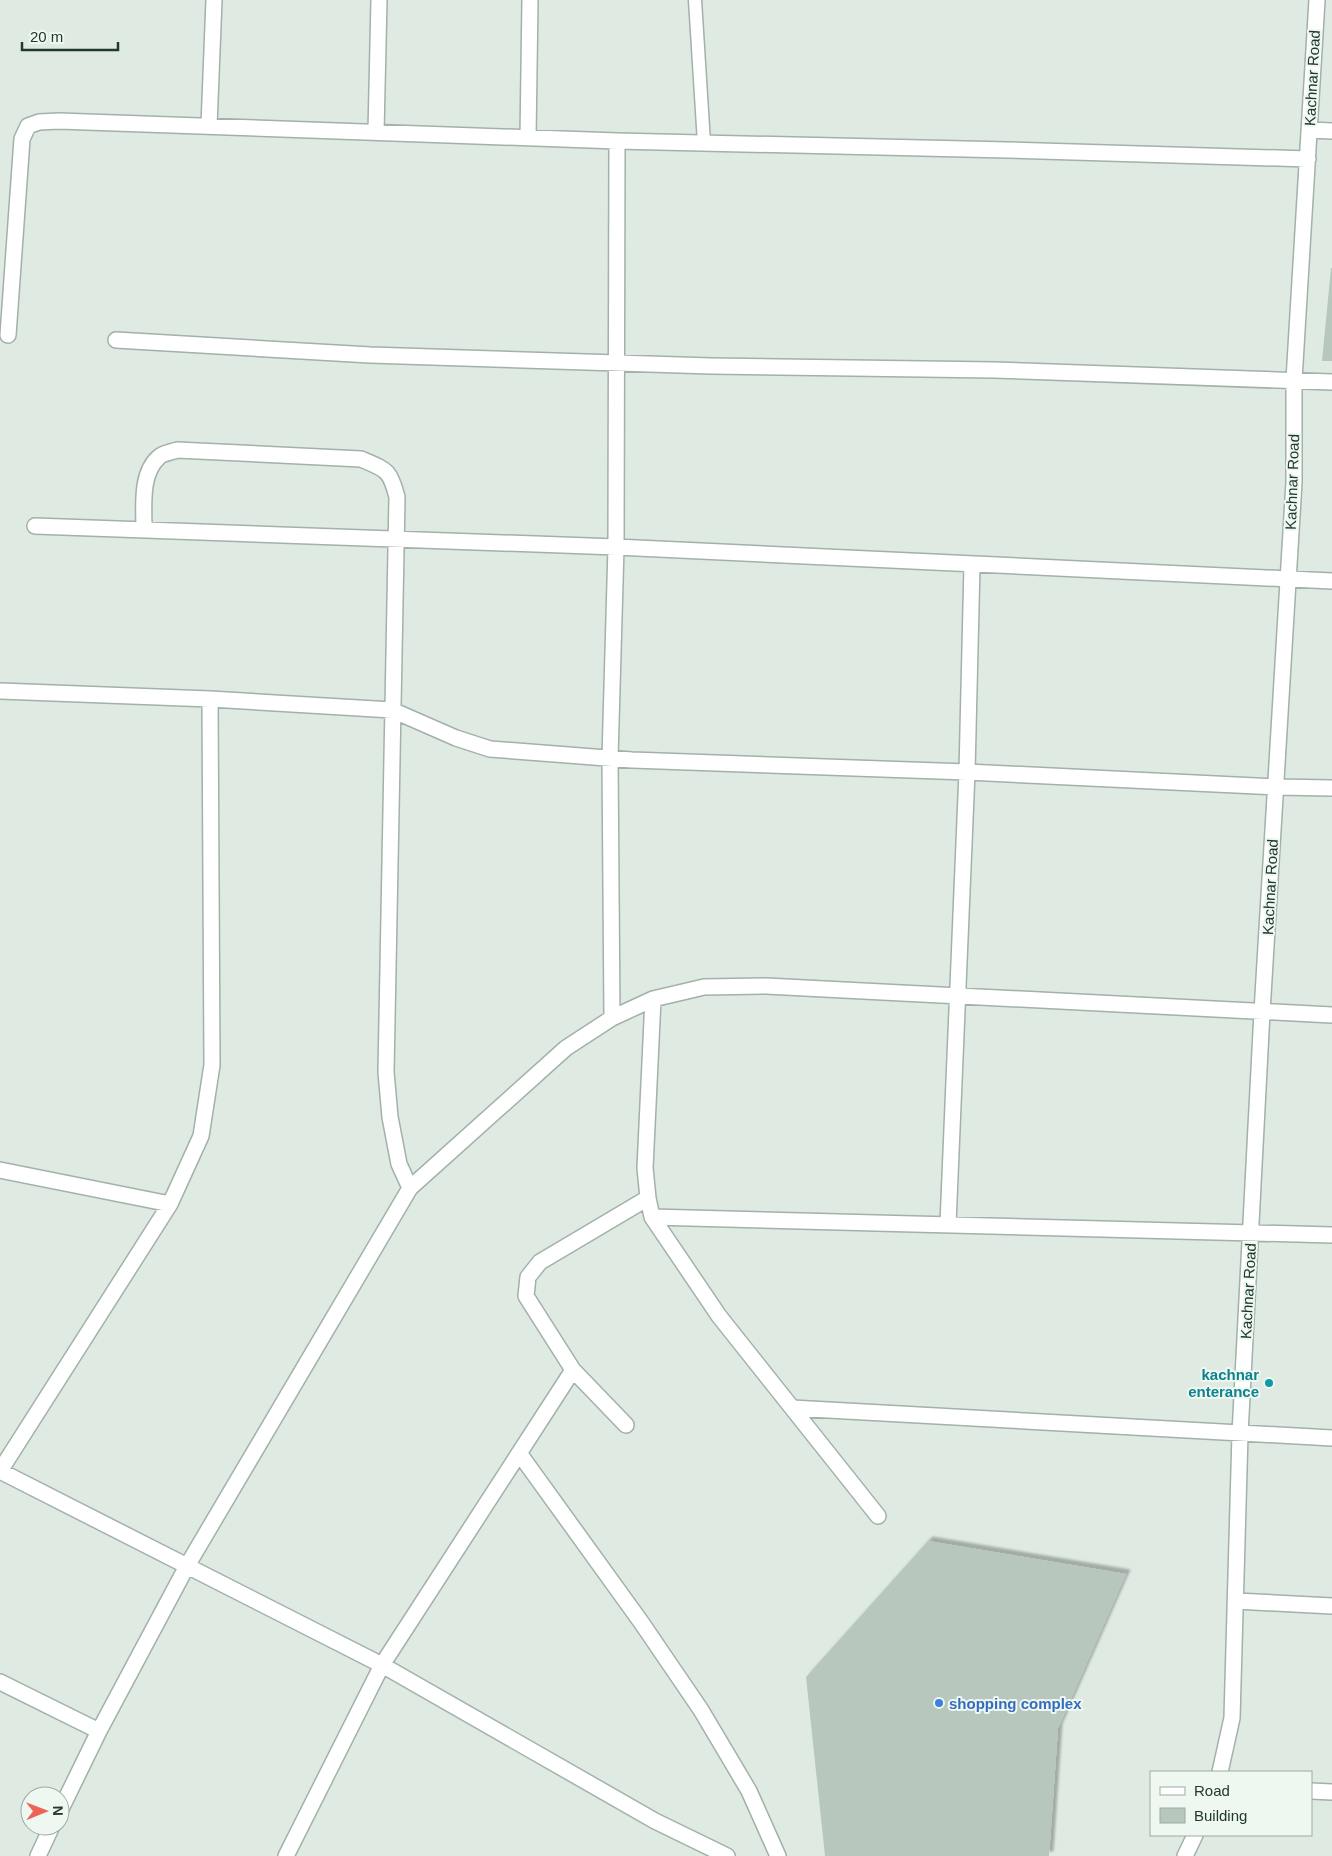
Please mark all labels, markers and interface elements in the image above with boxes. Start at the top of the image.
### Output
scale bar [22,20,119,52]
text: 20 m [30,28,63,45]
street label: Kachnar Road [1301,30,1323,126]
street label: Kachnar Road [1282,434,1302,530]
street label: Kachnar Road [1259,839,1281,935]
street label: Kachnar Road [1237,1243,1259,1339]
place label: kachnar enterance [1188,1366,1259,1400]
marker: kachnar enterance [1263,1377,1275,1389]
place label: shopping complex [949,1695,1082,1712]
marker: shopping complex [933,1697,945,1709]
legend [1150,1771,1312,1836]
text: Road [1194,1782,1230,1799]
north arrow [20,1786,70,1836]
text: N [50,1806,66,1816]
text: Building [1194,1807,1247,1824]

